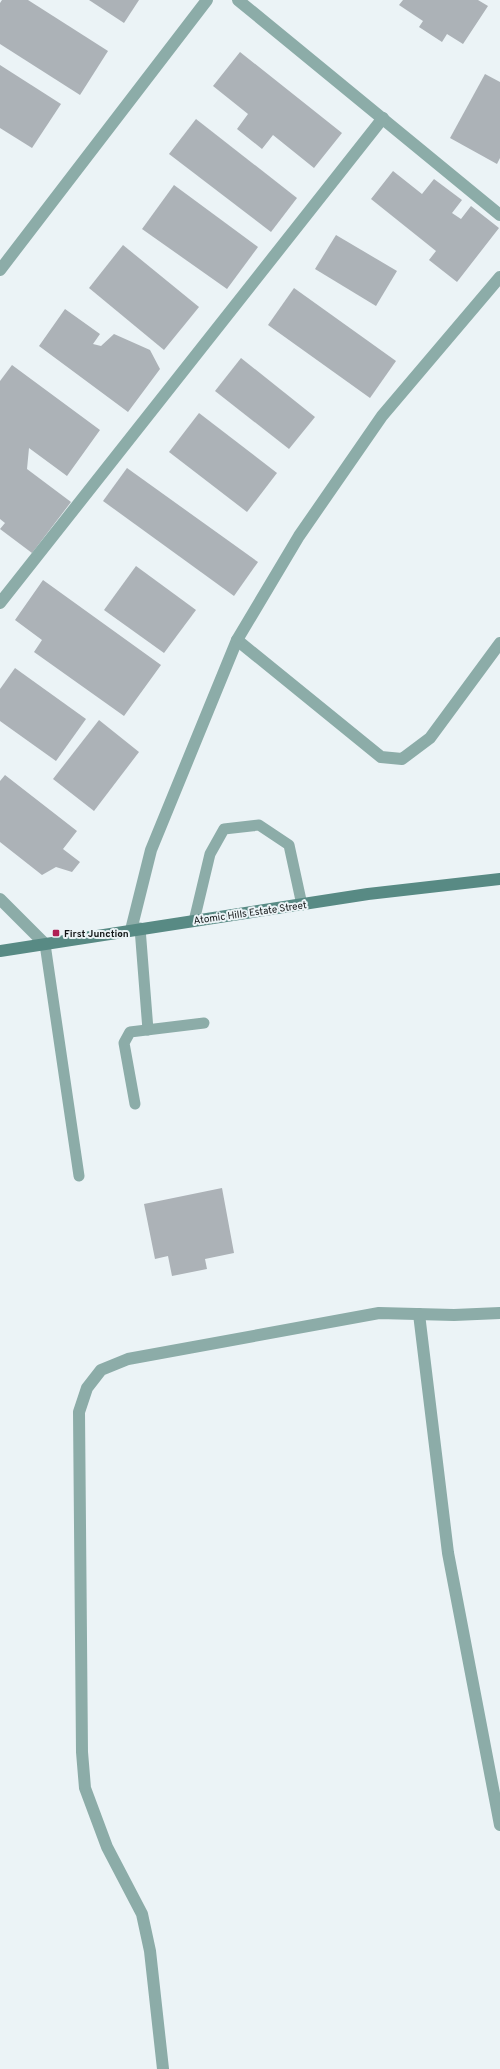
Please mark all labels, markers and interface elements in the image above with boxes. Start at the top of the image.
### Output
street label: Atomic Hills Estate Street [193,899,308,928]
marker: First Junction [51,928,61,938]
place label: First Junction [64,928,129,941]

